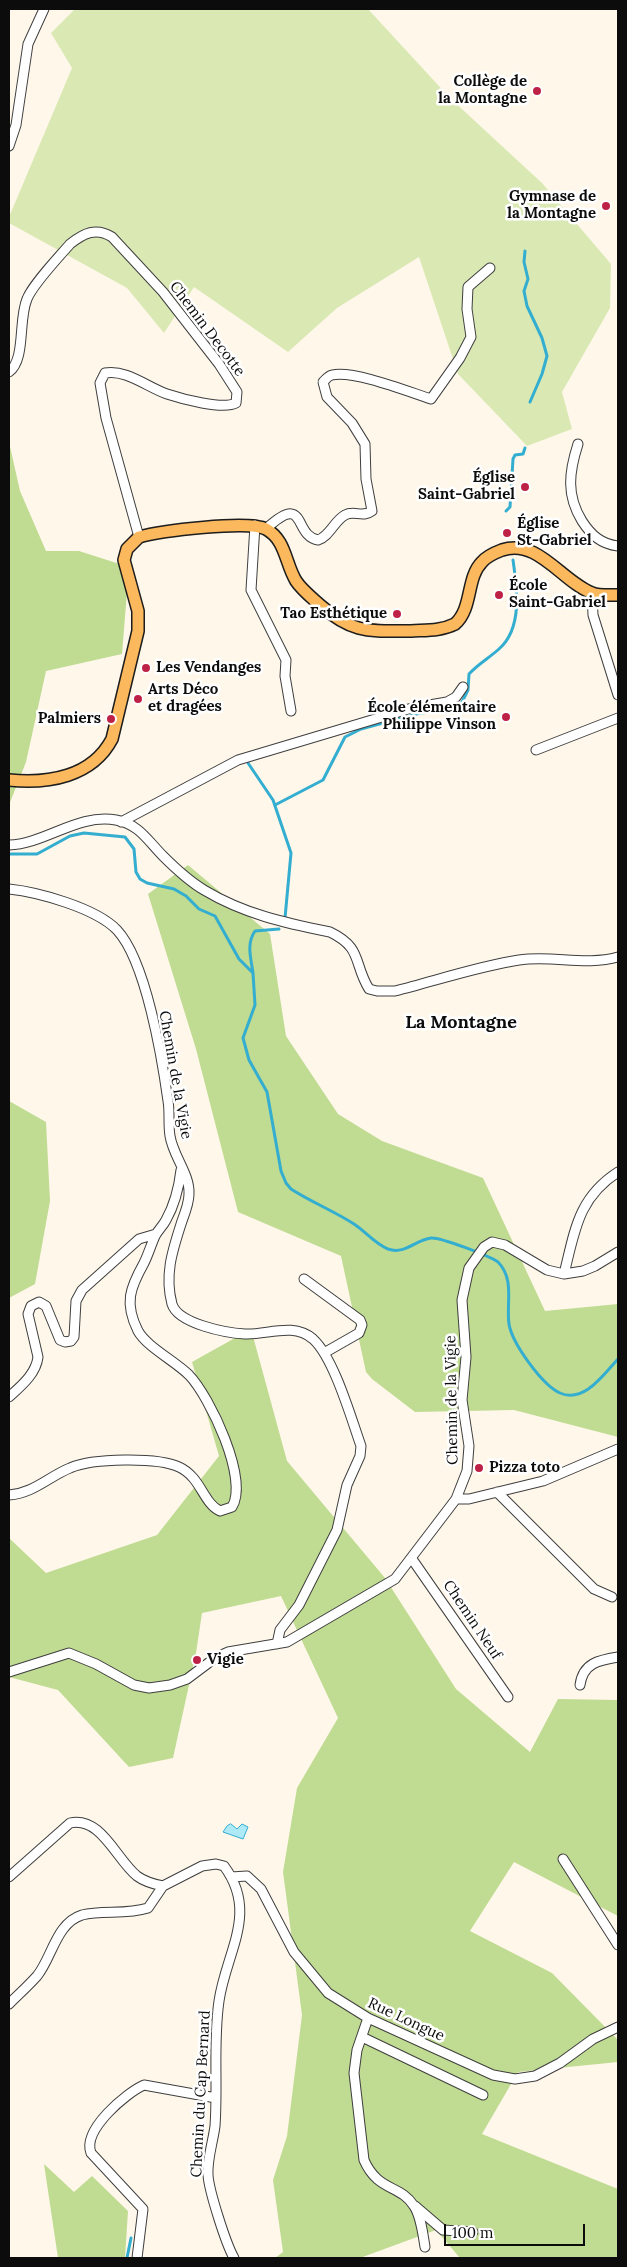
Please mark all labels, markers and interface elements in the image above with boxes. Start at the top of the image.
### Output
place label: Collège de la Montagne [438,73,527,108]
marker: Collège de la Montagne [531,85,543,97]
place label: Gymnase de la Montagne [507,188,596,223]
marker: Gymnase de la Montagne [600,200,612,212]
street label: Chemin Decotte [165,278,249,380]
place label: Église Saint-Gabriel [418,469,515,504]
marker: Église Saint-Gabriel [519,481,531,493]
place label: Église St-Gabriel [517,515,592,550]
marker: Église St-Gabriel [501,527,513,539]
place label: École Saint-Gabriel [509,577,606,612]
marker: École Saint-Gabriel [493,589,505,601]
place label: Tao Esthétique [280,605,387,623]
marker: Tao Esthétique [391,608,403,620]
place label: Les Vendanges [156,659,261,677]
marker: Les Vendanges [140,662,152,674]
place label: Arts Déco et dragées [148,681,222,716]
marker: Arts Déco et dragées [132,693,144,705]
place label: École élémentaire Philippe Vinson [368,699,496,734]
place label: Palmiers [38,710,101,728]
marker: École élémentaire Philippe Vinson [500,711,512,723]
marker: Palmiers [105,713,117,725]
street label: Chemin de la Vigie [155,1009,195,1141]
district label: La Montagne [405,1012,517,1034]
street label: Chemin de la Vigie [442,1335,462,1465]
place label: Pizza toto [489,1459,560,1477]
marker: Pizza toto [473,1462,485,1474]
street label: Chemin Neuf [439,1577,505,1663]
place label: Vigie [207,1651,244,1669]
marker: Vigie [191,1654,203,1666]
street label: Rue Longue [365,1994,447,2046]
street label: Chemin du Cap Bernard [188,2010,214,2178]
scale bar [447,2214,588,2246]
text: 100 m [452,2223,493,2242]

